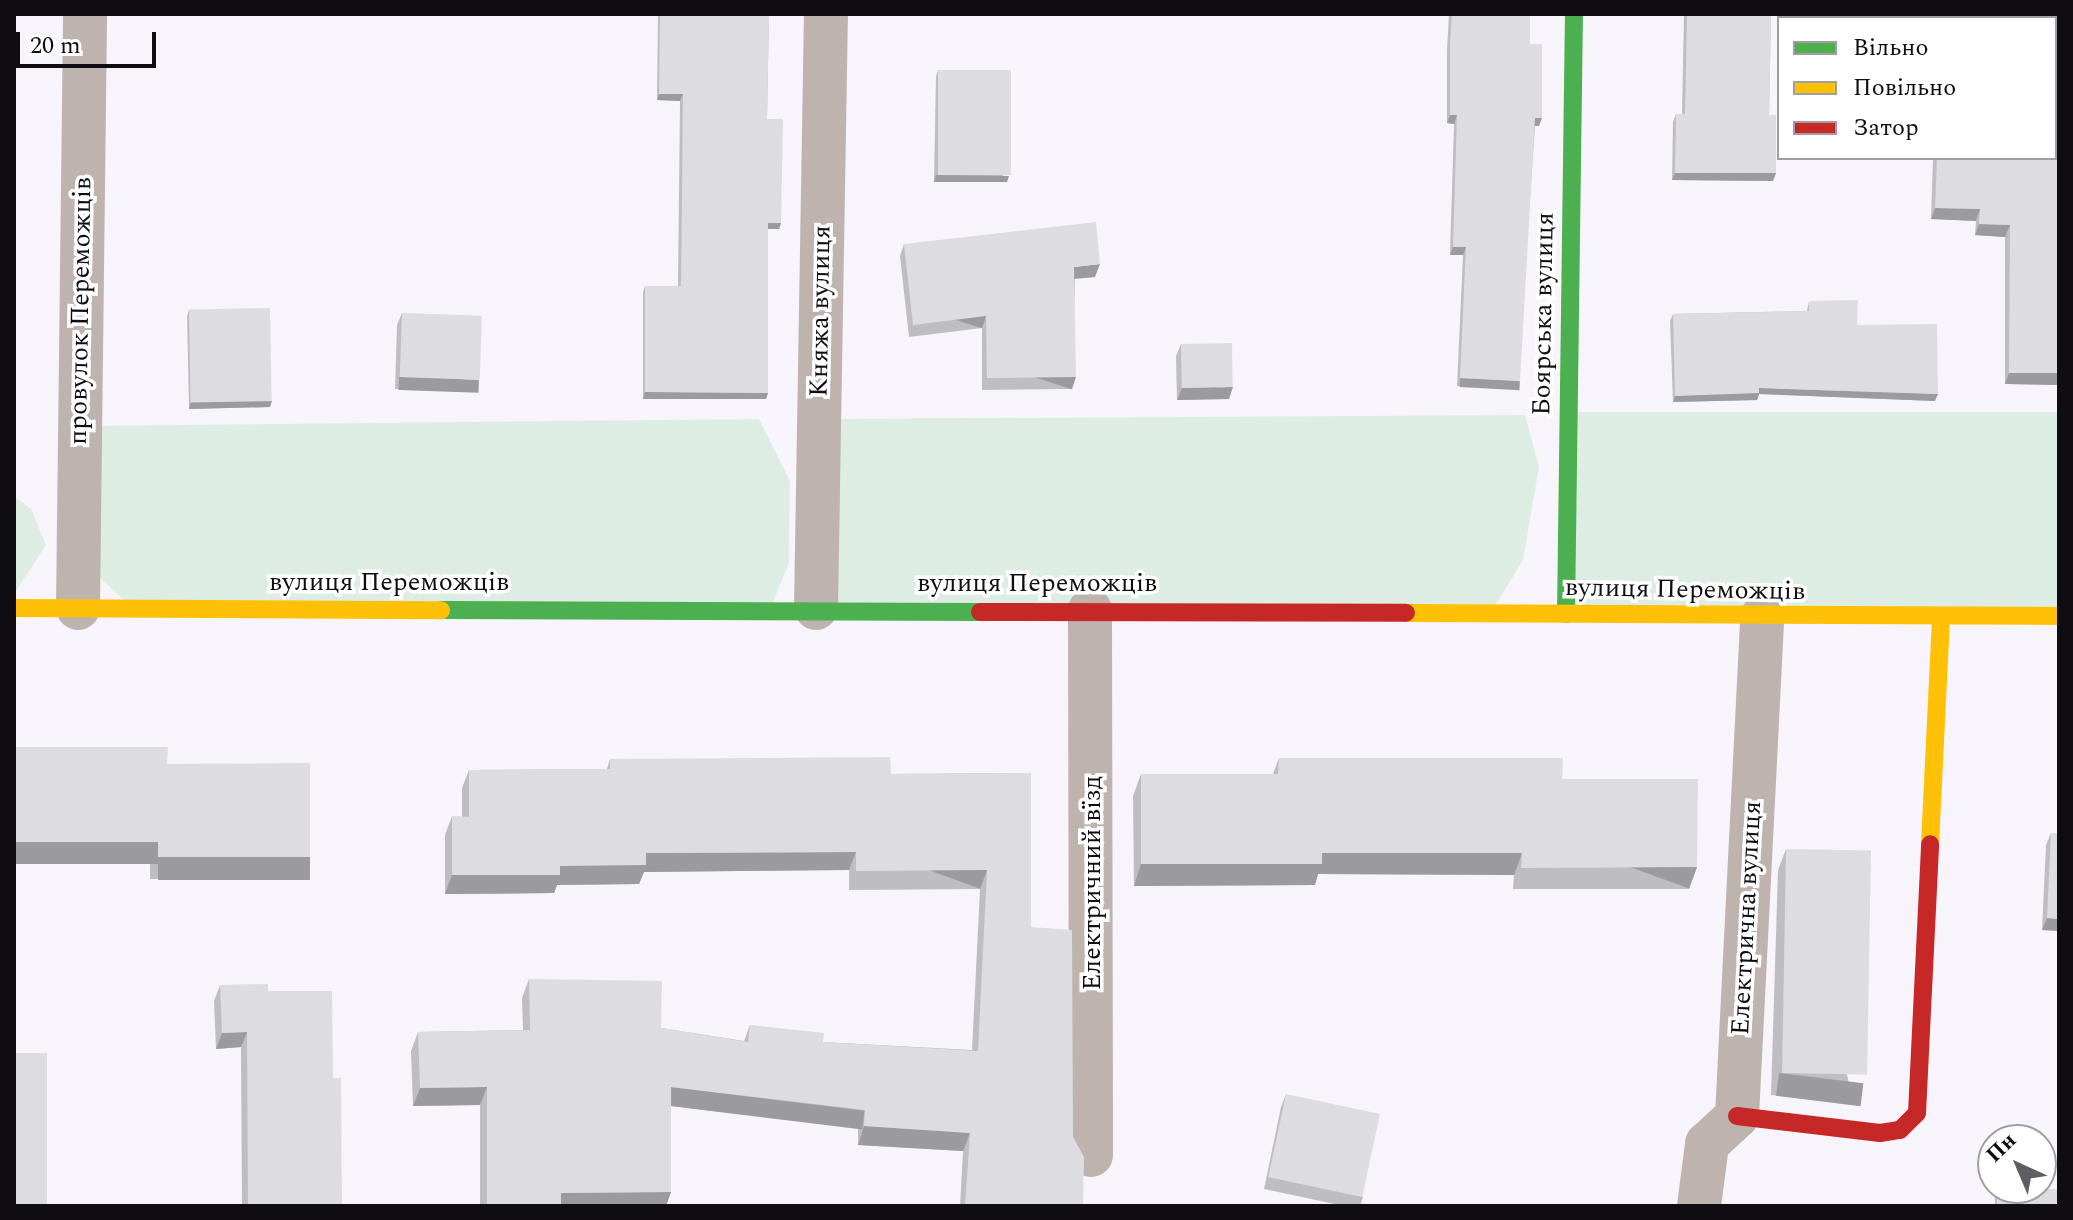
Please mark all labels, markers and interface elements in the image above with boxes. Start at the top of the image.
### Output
scale bar [20,16,160,66]
legend [1777,16,2057,160]
text: 20 m [30,28,81,64]
text: Вільно [1853,30,1928,66]
text: Повільно [1853,70,1956,106]
text: Затор [1853,110,1919,146]
street label: провулок Переможців [63,177,99,445]
street label: Боярська вулиця [1527,212,1561,416]
street label: Княжа вулиця [804,225,838,397]
street label: вулиця Переможців [269,567,509,599]
street label: вулиця Переможців [917,568,1157,600]
street label: вулиця Переможців [1565,572,1805,608]
street label: Електричний вїзд [1077,775,1109,991]
street label: Електрична вулиця [1725,800,1769,1036]
north arrow [1977,1124,2057,1204]
text: Пн [1979,1125,2024,1171]

